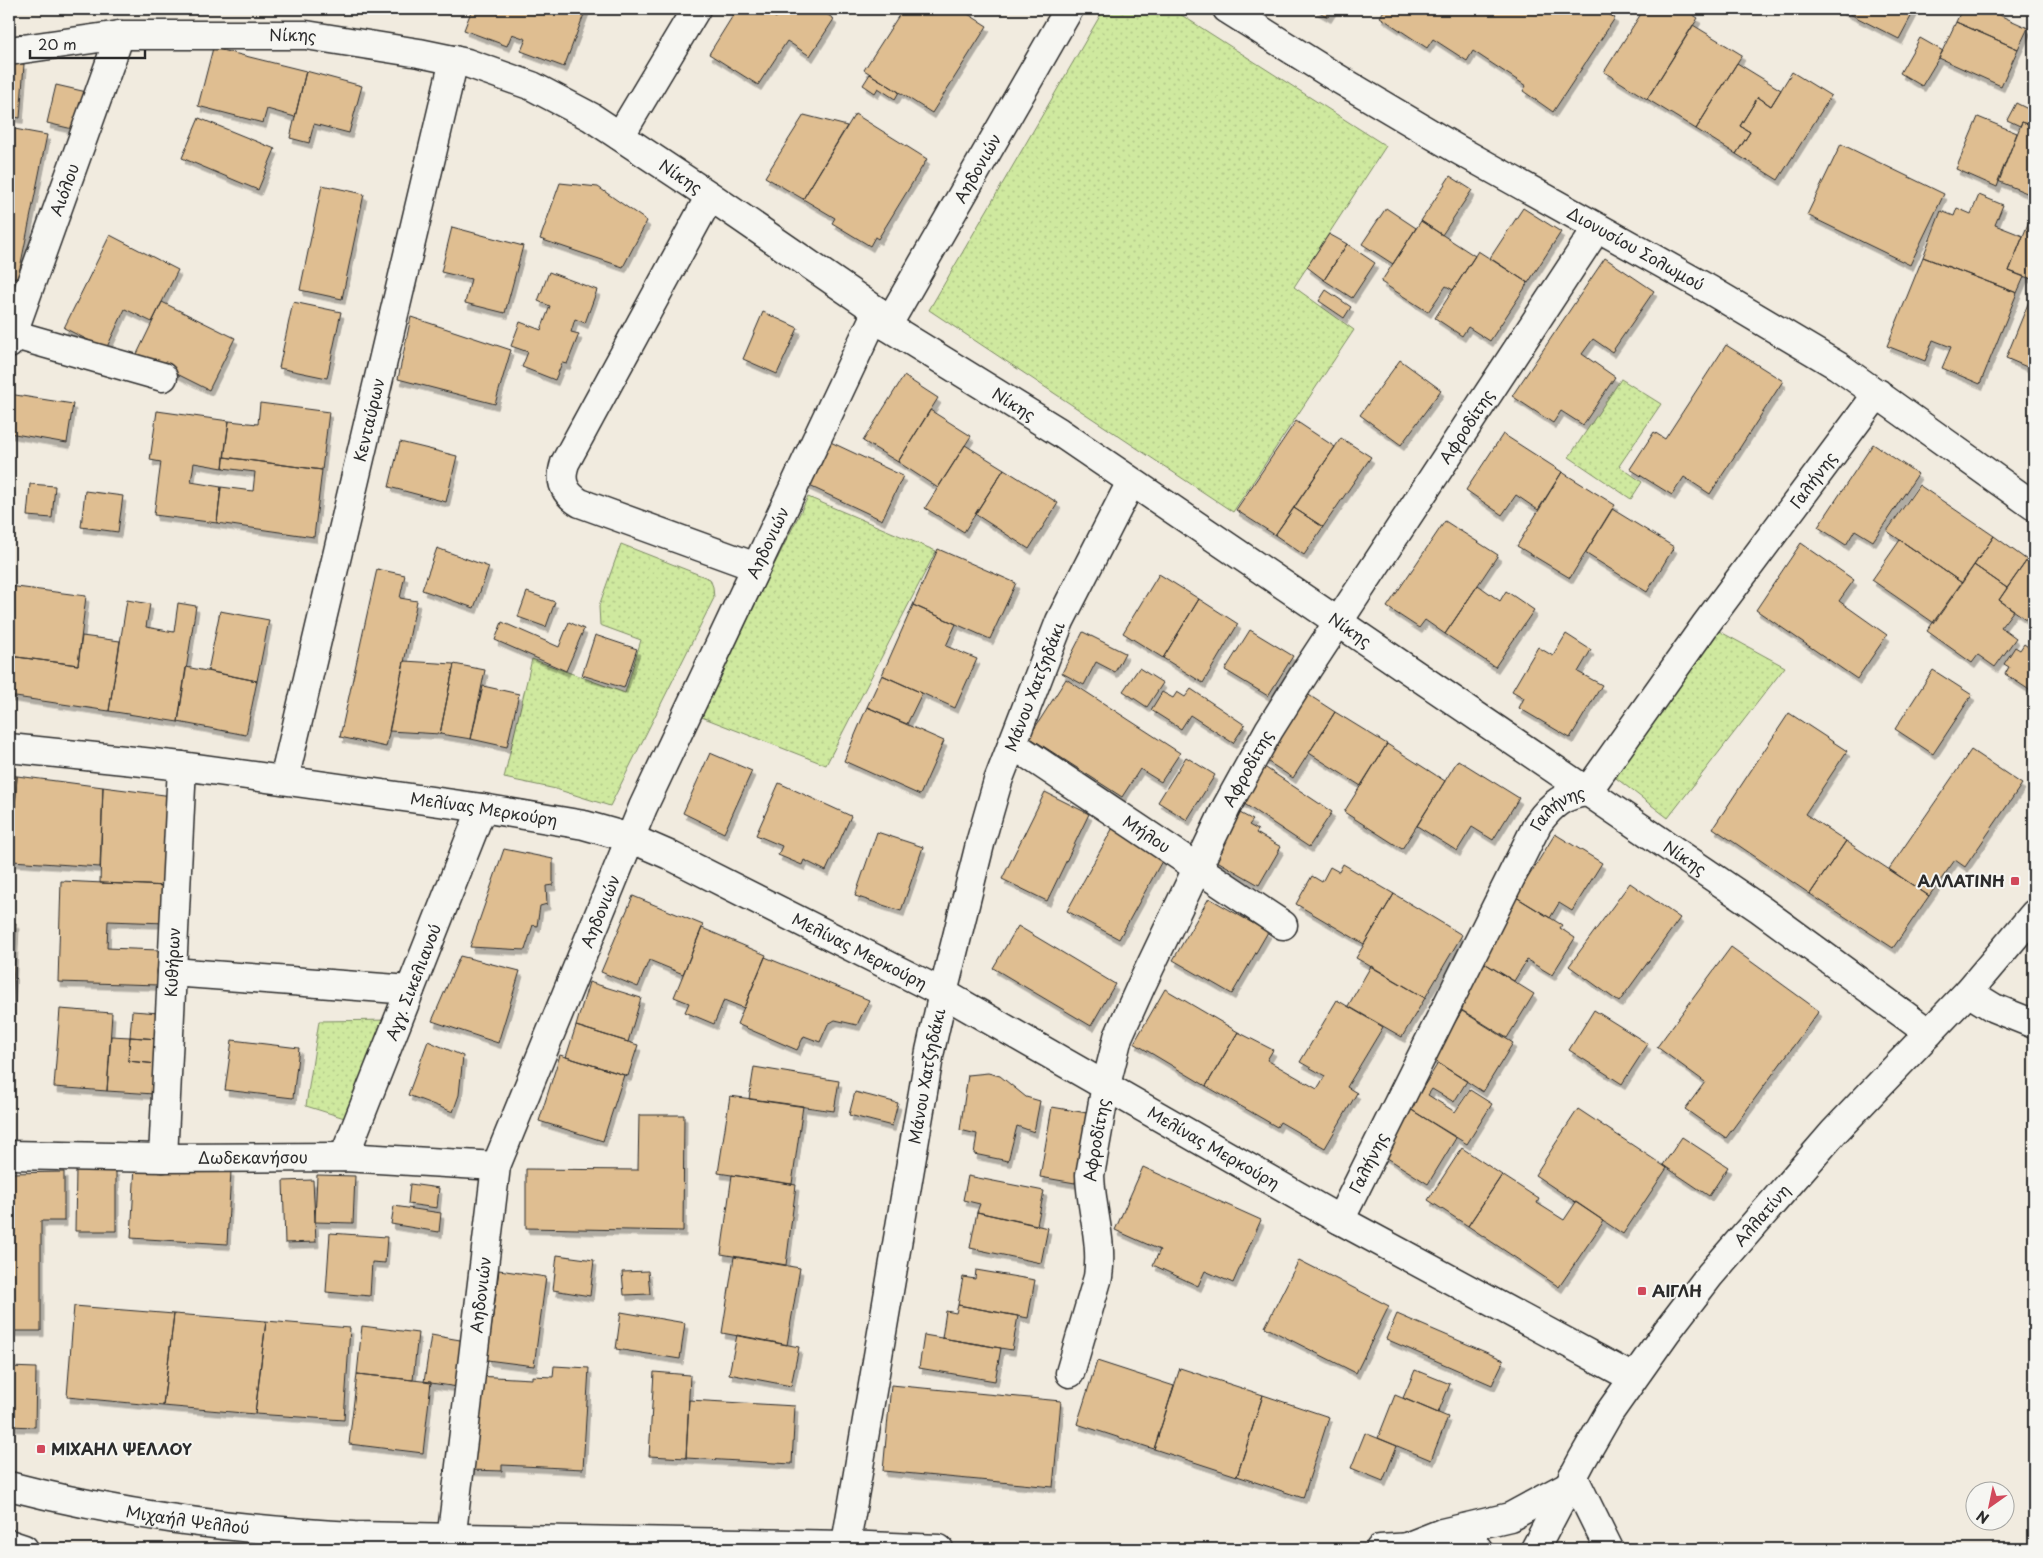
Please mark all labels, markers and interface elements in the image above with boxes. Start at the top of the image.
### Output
street label: Νίκης [269,22,318,48]
scale bar [30,28,145,60]
text: 20 m [38,32,77,55]
street label: Αηδονιών [947,128,1006,207]
street label: Νίκης [655,153,708,199]
street label: Αιόλου [43,160,84,219]
street label: Διονυσίου Σολωμού [1563,200,1709,296]
street label: Κενταύρων [347,375,390,464]
street label: Νίκης [988,381,1041,426]
street label: Αφροδίτης [1433,384,1499,468]
street label: Γαλήνης [1783,446,1842,513]
street label: Αηδονιών [740,502,794,582]
street label: Νίκης [1324,606,1377,652]
street label: Μάνου Χατζηδάκι [998,617,1070,755]
street label: Αφροδίτης [1216,725,1278,811]
street label: Γαλήνης [1523,779,1587,834]
street label: Μελίνας Μερκούρη [409,785,560,831]
street label: Μήλου [1119,808,1176,858]
street label: Νίκης [1659,834,1712,880]
place label: ΑΛΛΑΤΙΝΗ [1917,868,2005,892]
street label: Αηδονιών [574,871,625,951]
marker: ΑΛΛΑΤΙΝΗ [2009,875,2021,887]
street label: Μελίνας Μερκούρη [788,906,932,994]
street label: Αγγ. Σικελιανού [378,920,446,1044]
street label: Κυθήρων [158,927,185,998]
street label: Μάνου Χατζηδάκι [901,1005,950,1146]
street label: Αφροδίτης [1077,1096,1114,1182]
street label: Μελίνας Μερκούρη [1143,1099,1285,1194]
street label: Γαλήνης [1342,1128,1393,1197]
street label: Δωδεκανήσου [198,1144,308,1169]
street label: Αλλατίνη [1727,1178,1795,1251]
street label: Αηδονιών [463,1255,496,1334]
place label: ΑΙΓΛΗ [1652,1278,1702,1302]
marker: ΑΙΓΛΗ [1636,1285,1648,1297]
place label: ΜΙΧΑΗΛ ΨΕΛΛΟΥ [51,1436,192,1460]
marker: ΜΙΧΑΗΛ ΨΕΛΛΟΥ [35,1443,47,1455]
north arrow [1966,1480,2016,1530]
street label: Μιχαήλ Ψελλού [124,1498,251,1539]
text: N [1972,1505,1993,1529]

